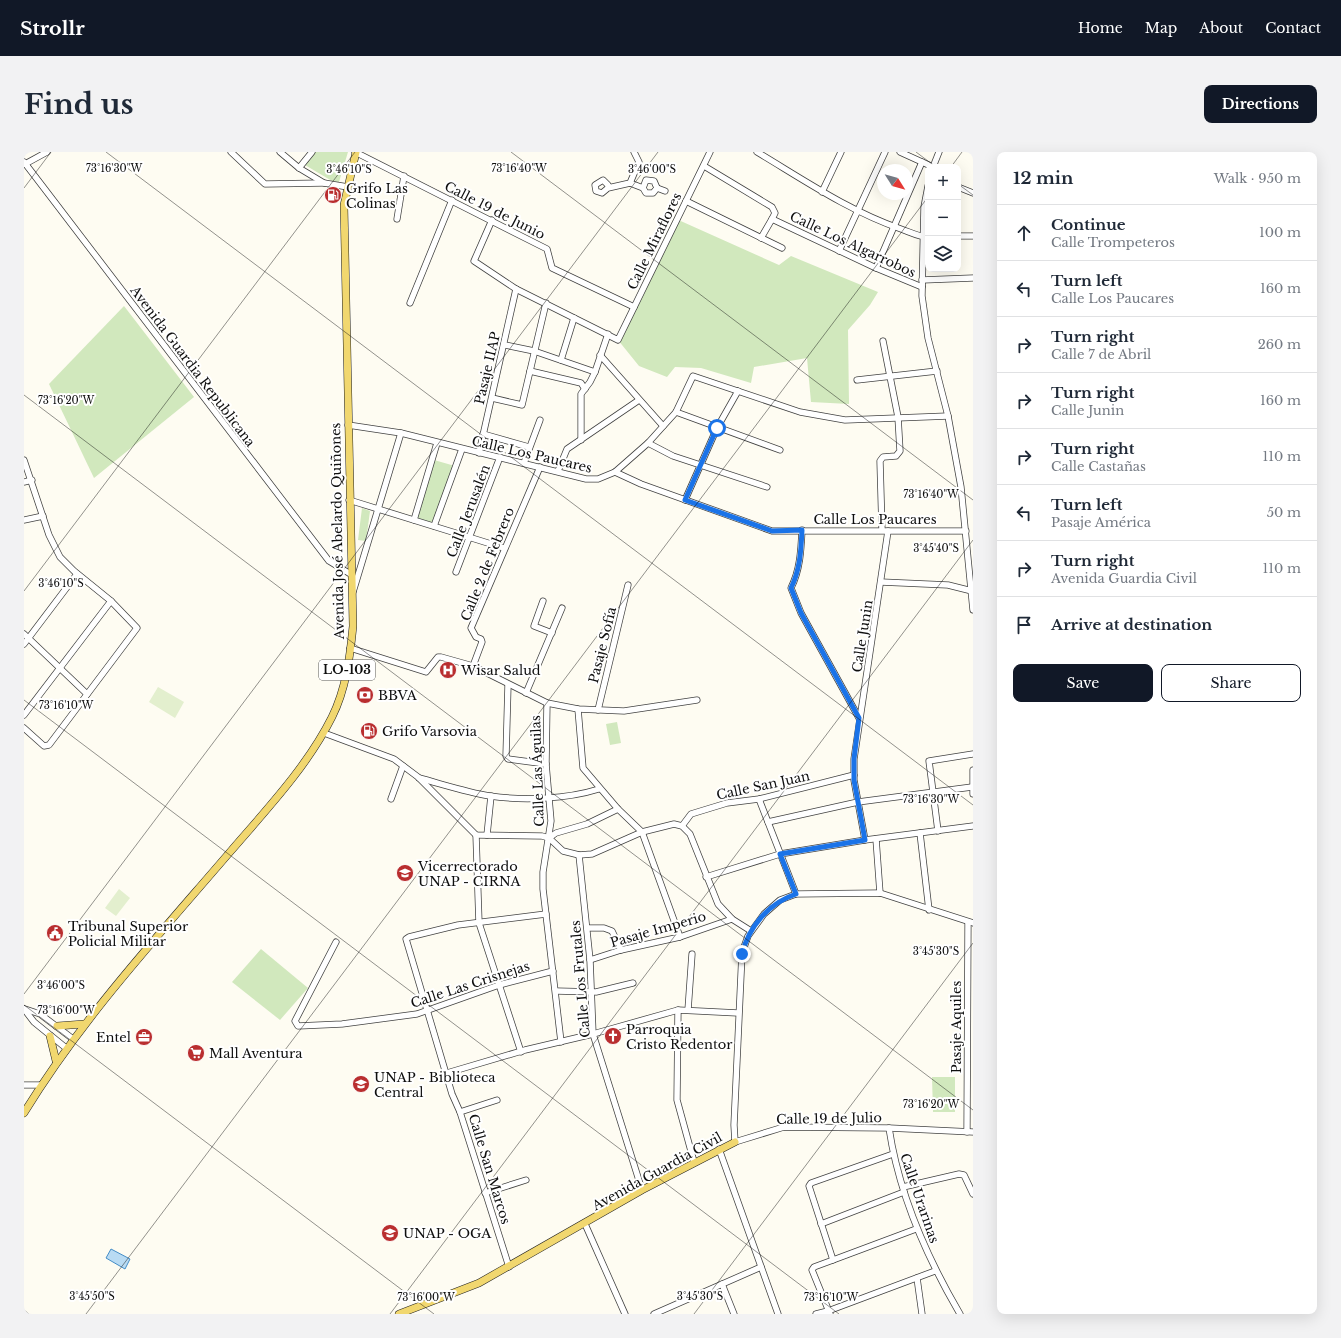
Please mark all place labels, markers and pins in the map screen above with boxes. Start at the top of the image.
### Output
place label: Grifo Las Colinas [346,180,408,212]
fuel station icon: Grifo Las Colinas [323,185,343,205]
hospital icon: Wisar Salud [438,660,458,680]
place label: Wisar Salud [460,662,541,679]
bank icon: BBVA [355,685,375,705]
place label: BBVA [378,687,418,704]
fuel station icon: Grifo Varsovia [359,721,379,741]
place label: Grifo Varsovia [382,723,478,740]
place label: Vicerrectorado UNAP - CIRNA [417,858,521,890]
school or university icon: Vicerrectorado UNAP - CIRNA [395,863,415,883]
place label: Tribunal Superior Policial Militar [68,918,189,950]
public building icon: Tribunal Superior Policial Militar [45,923,65,943]
place label: Parroquia Cristo Redentor [626,1021,733,1053]
church icon: Parroquia Cristo Redentor [603,1026,623,1046]
office icon: Entel [134,1027,154,1047]
place label: Entel [96,1029,131,1046]
supermarket icon: Mall Aventura [186,1043,206,1063]
place label: Mall Aventura [209,1045,303,1062]
place label: UNAP - Biblioteca Central [374,1069,496,1101]
school or university icon: UNAP - Biblioteca Central [351,1074,371,1094]
school or university icon: UNAP - OGA [380,1223,400,1243]
place label: UNAP - OGA [403,1225,492,1242]

